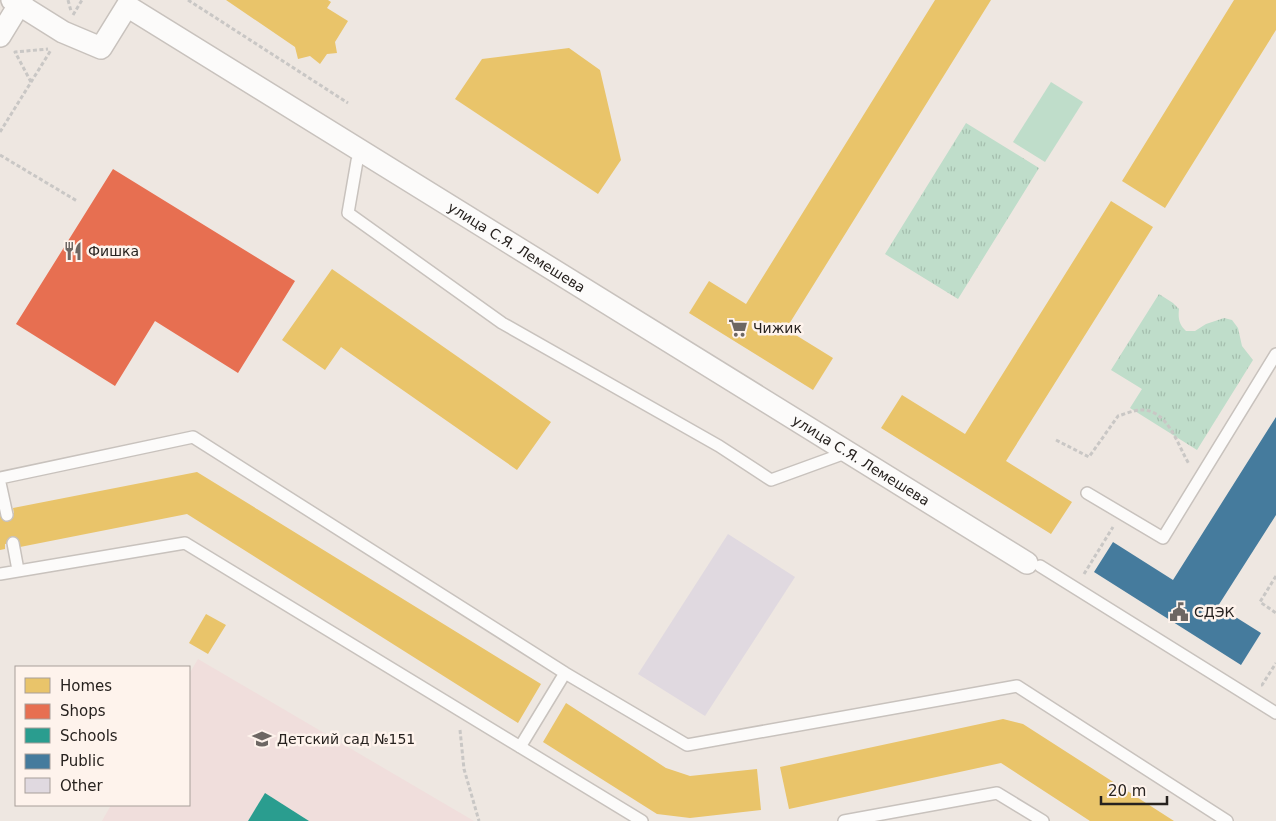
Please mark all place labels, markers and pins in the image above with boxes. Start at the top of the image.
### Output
restaurant icon: Фишка [62,240,84,262]
place label: Фишка [88,243,139,259]
supermarket icon: Чижик [727,317,749,339]
place label: Чижик [753,320,802,336]
public building icon: СДЭК [1168,601,1190,623]
place label: СДЭК [1194,604,1234,620]
school or university icon: Детский сад №151 [251,728,273,750]
place label: Детский сад №151 [277,731,415,747]

